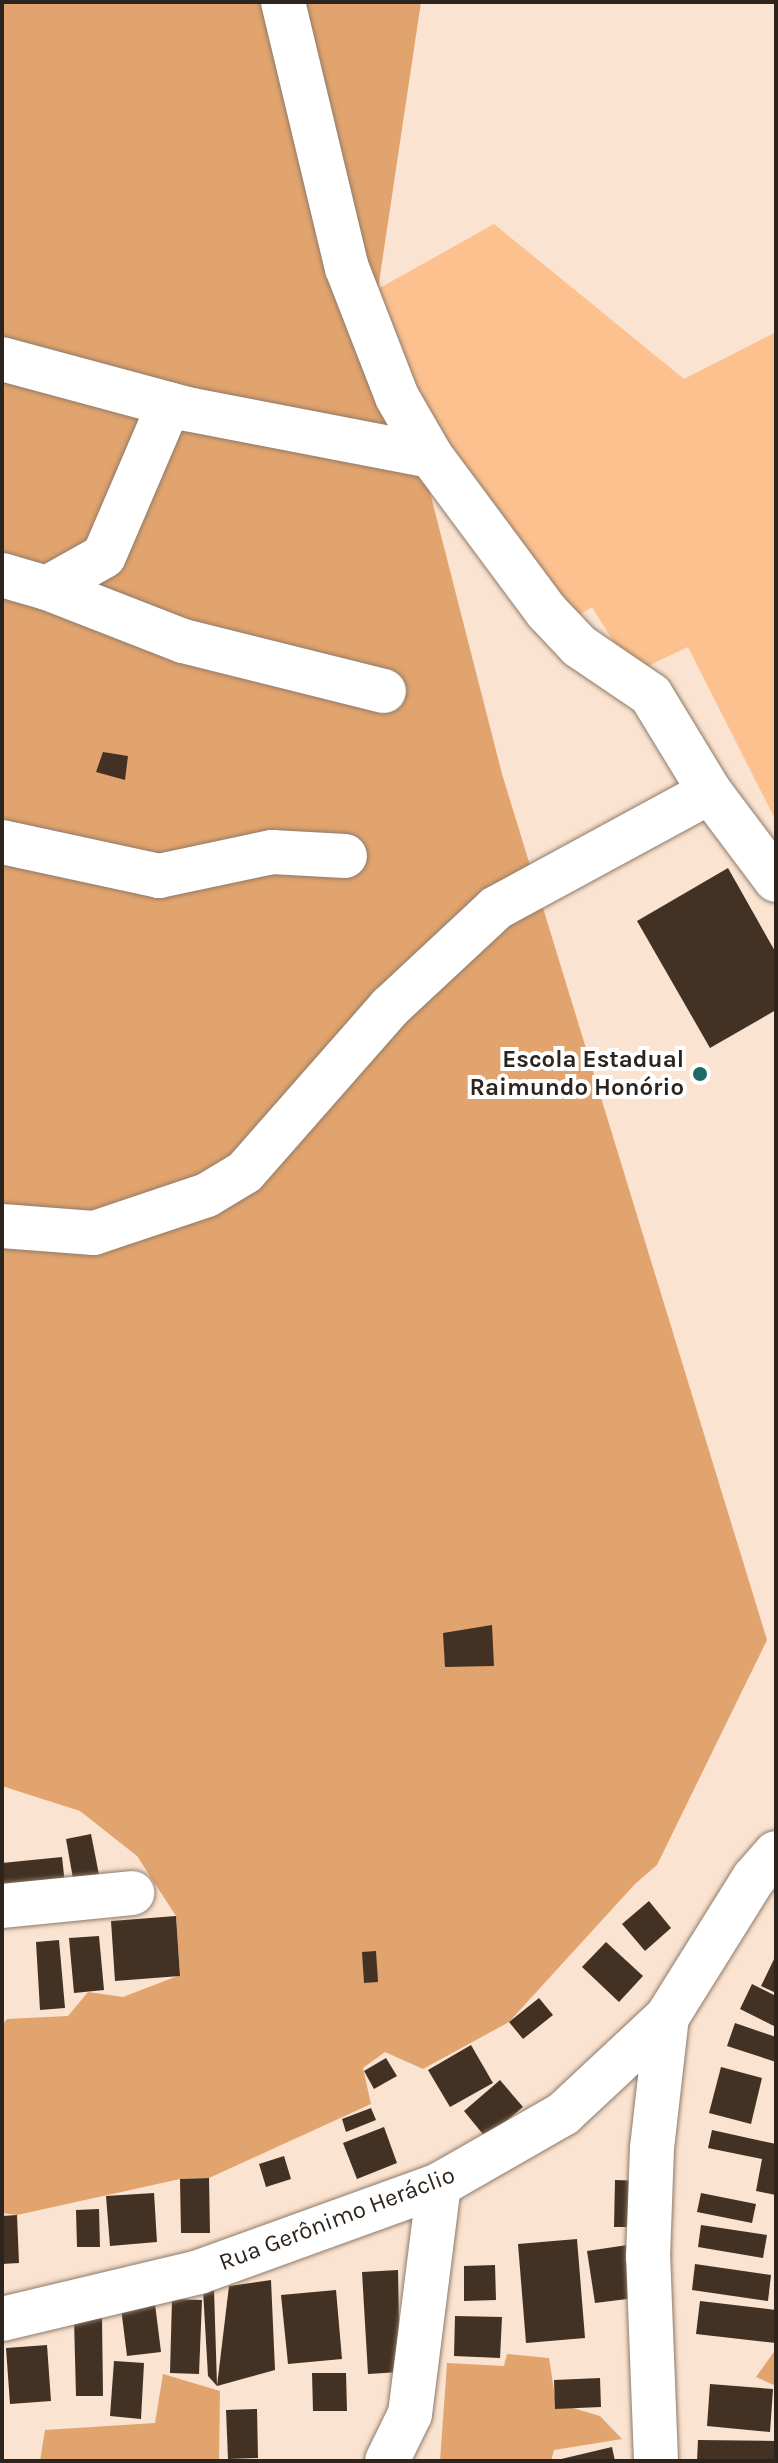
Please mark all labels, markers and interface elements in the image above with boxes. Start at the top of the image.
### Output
place label: Escola Estadual Raimundo Honório [470,1046,684,1102]
marker: Escola Estadual Raimundo Honório [691,1065,709,1083]
street label: Rua Gerônimo Heráclio [215,2161,459,2277]

